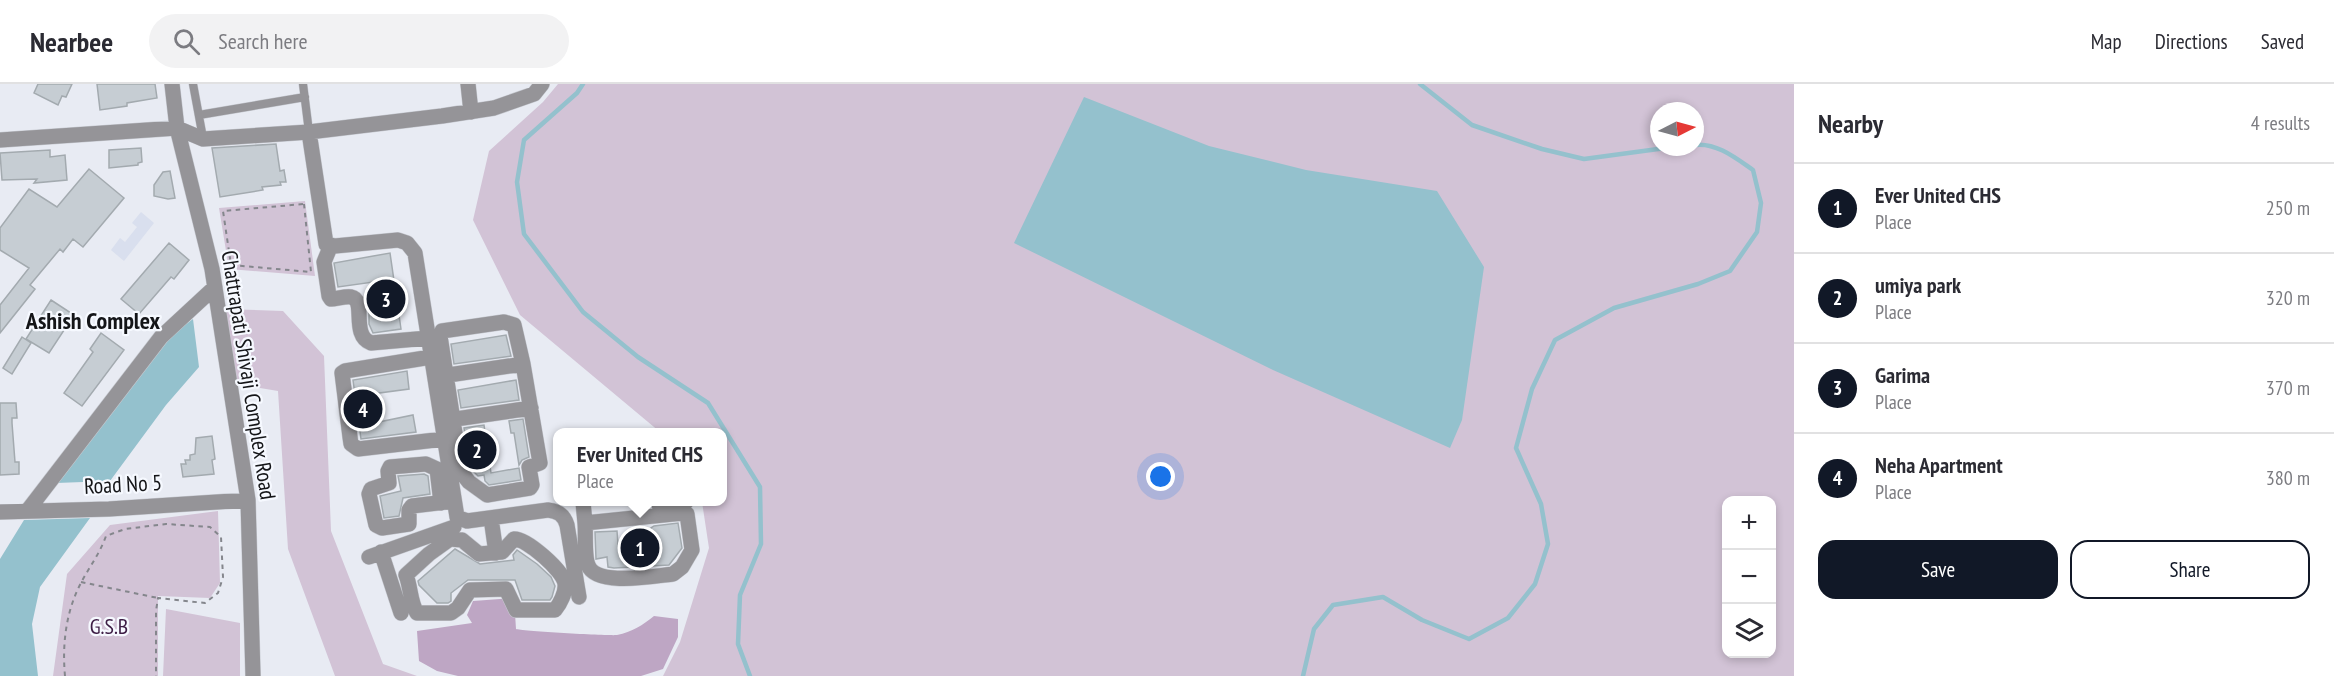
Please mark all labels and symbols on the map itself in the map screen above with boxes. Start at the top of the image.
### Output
north arrow [1650,102,1704,156]
street label: Chattrapati Shivaji Complex Road [215,248,283,502]
pin: 3 [366,276,406,322]
district label: Ashish Complex [25,305,161,336]
pin: 4 [344,386,382,432]
pin: 2 [458,428,496,472]
your location [1146,462,1175,491]
street label: Road No 5 [83,468,163,500]
pin: 1 [620,526,660,570]
park label: G.S.B [90,612,128,640]

